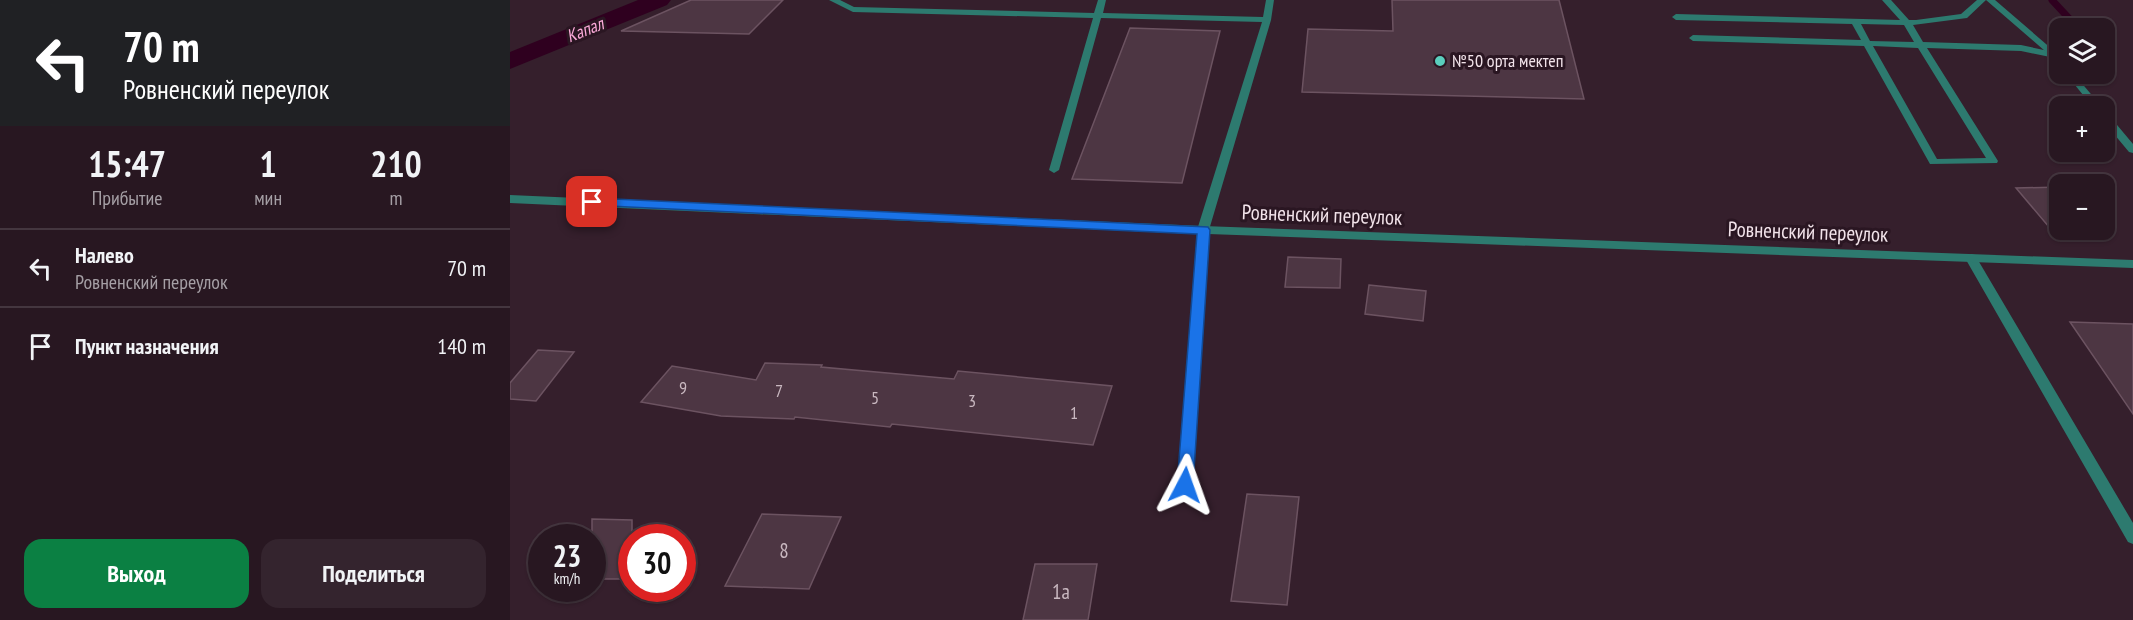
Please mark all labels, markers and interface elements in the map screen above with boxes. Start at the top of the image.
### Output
water label: Капал [563,11,608,47]
map controls [2049,18,2115,240]
button: layers [2049,18,2115,84]
text: 70 m [123,19,200,74]
icon: left [24,24,102,102]
place label: №50 орта мектеп [1452,49,1564,72]
marker: №50 орта мектеп [1433,54,1447,68]
text: Ровненский переулок [123,72,329,106]
button: + [2049,96,2115,162]
text: 15:47 [88,140,166,187]
text: 1 [260,140,277,187]
text: 210 [370,140,422,187]
button: − [2049,174,2115,240]
pin [566,176,617,227]
text: Прибытие [92,185,163,211]
text: мин [254,185,282,211]
text: m [390,185,403,211]
icon: arrive [575,185,608,218]
street label: Ровненский переулок [1241,198,1403,231]
street label: Ровненский переулок [1727,215,1889,248]
text: Налево [75,241,134,269]
icon: left [24,252,57,285]
text: 70 m [447,254,486,282]
text: Ровненский переулок [75,269,228,295]
icon: arrive [24,330,57,363]
text: Пункт назначения [75,332,219,360]
text: 140 m [437,332,486,360]
house number: 9 [679,376,687,399]
house number: 7 [775,379,783,402]
house number: 5 [871,386,879,409]
house number: 3 [968,389,976,412]
house number: 1 [1070,401,1078,424]
position arrow [1153,453,1217,517]
speed limit sign: 30 [618,524,696,602]
text: 23 [553,536,581,575]
house number: 8 [779,537,789,564]
button: Выход [24,539,249,608]
button: Поделиться [261,539,486,608]
text: km/h [554,569,580,588]
house number: 1а [1052,578,1070,605]

